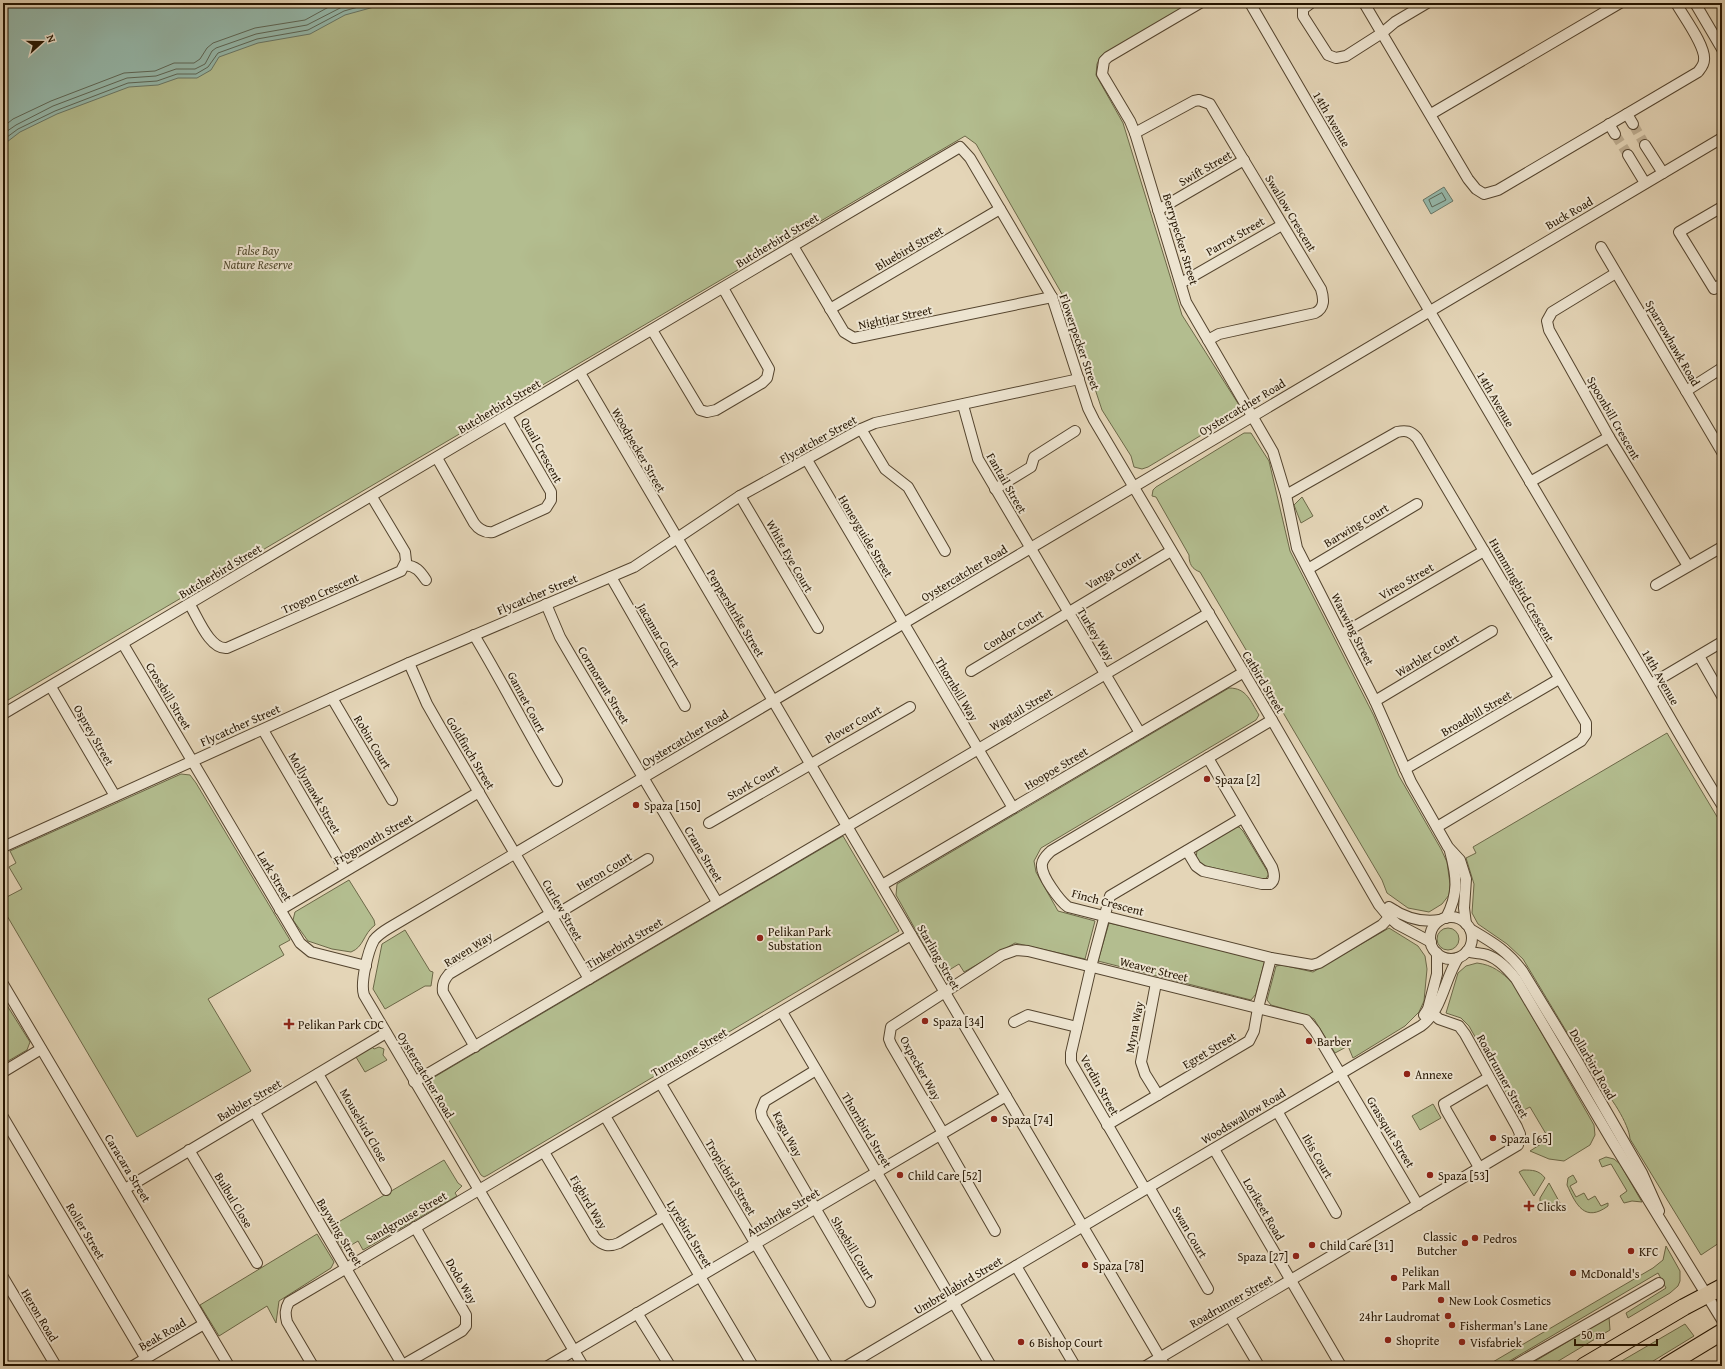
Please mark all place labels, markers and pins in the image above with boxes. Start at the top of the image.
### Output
place label: Spaza [2] [1215,771,1260,788]
marker: Spaza [2] [1202,774,1212,784]
place label: Spaza [150] [644,797,701,814]
marker: Spaza [150] [631,800,641,810]
place label: Pelikan Park Substation [768,923,832,954]
marker: Pelikan Park Substation [755,933,765,943]
place label: Spaza [34] [933,1013,984,1030]
place label: Pelikan Park CDC [298,1016,385,1033]
marker: Spaza [34] [920,1016,930,1026]
marker: Pelikan Park CDC [283,1018,295,1030]
place label: Barber [1317,1033,1351,1050]
marker: Barber [1304,1036,1314,1046]
place label: Annexe [1415,1066,1453,1083]
marker: Annexe [1402,1069,1412,1079]
place label: Spaza [74] [1002,1111,1053,1128]
marker: Spaza [74] [989,1114,999,1124]
place label: Spaza [65] [1501,1130,1552,1147]
marker: Spaza [65] [1488,1133,1498,1143]
place label: Child Care [52] [908,1167,982,1184]
place label: Spaza [53] [1438,1167,1489,1184]
marker: Child Care [52] [895,1170,905,1180]
marker: Spaza [53] [1425,1170,1435,1180]
place label: Clicks [1537,1198,1566,1215]
marker: Clicks [1524,1201,1534,1211]
place label: Classic Butcher [1417,1228,1458,1259]
place label: Pedros [1483,1230,1517,1247]
marker: Pedros [1470,1233,1480,1243]
place label: Child Care [31] [1320,1237,1394,1254]
marker: Classic Butcher [1460,1238,1470,1248]
marker: Child Care [31] [1307,1240,1317,1250]
place label: KFC [1639,1243,1659,1260]
marker: KFC [1626,1246,1636,1256]
place label: Spaza [27] [1237,1248,1288,1265]
marker: Spaza [27] [1291,1251,1301,1261]
place label: Spaza [78] [1093,1257,1144,1274]
marker: Spaza [78] [1080,1260,1090,1270]
place label: Pelikan Park Mall [1402,1263,1451,1294]
place label: McDonald's [1581,1265,1640,1282]
marker: McDonald's [1568,1268,1578,1278]
marker: Pelikan Park Mall [1389,1273,1399,1283]
place label: New Look Cosmetics [1449,1292,1551,1309]
marker: New Look Cosmetics [1436,1295,1446,1305]
place label: 24hr Laudromat [1359,1308,1441,1325]
marker: 24hr Laudromat [1443,1311,1453,1321]
place label: Fisherman's Lane [1460,1317,1548,1334]
marker: Fisherman's Lane [1447,1320,1457,1330]
place label: Shoprite [1396,1332,1440,1349]
place label: 6 Bishop Court [1029,1334,1103,1351]
place label: Visfabriek [1470,1334,1523,1351]
marker: Shoprite [1383,1335,1393,1345]
marker: 6 Bishop Court [1016,1337,1026,1347]
marker: Visfabriek [1457,1337,1467,1347]

